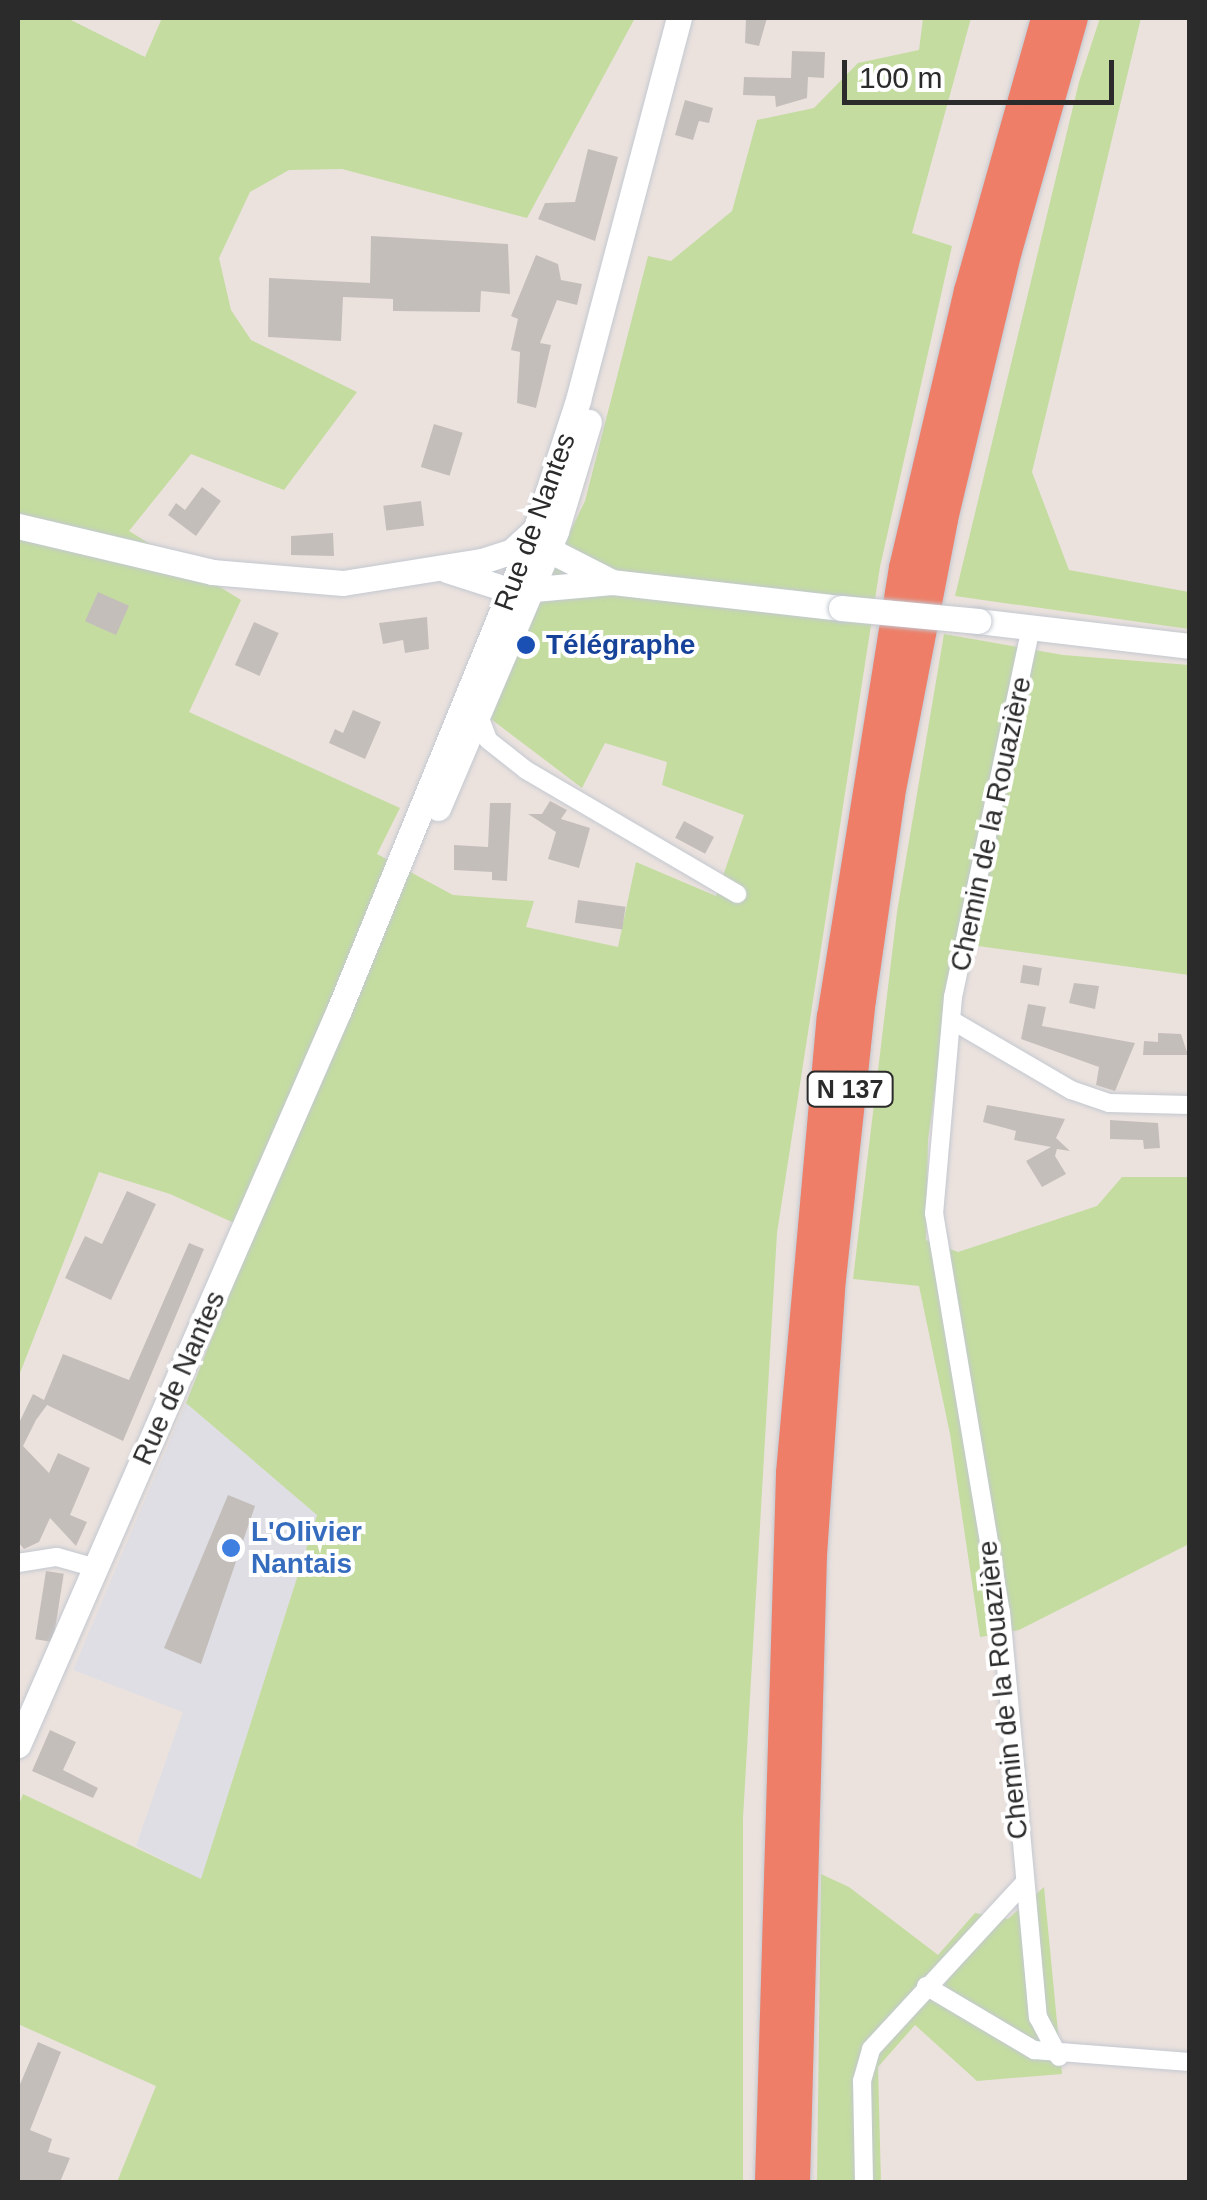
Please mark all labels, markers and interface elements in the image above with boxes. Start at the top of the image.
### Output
scale bar [847,40,1120,102]
text: 100 m [859,61,942,94]
street label: Rue de Nantes [487,428,583,616]
place label: Télégraphe [546,628,695,662]
marker: Télégraphe [515,634,537,656]
street label: Chemin de la Rouazière [943,674,1039,974]
road number: N 137 [805,1069,895,1109]
street label: Rue de Nantes [126,1286,232,1470]
place label: L'Olivier Nantais [251,1515,362,1581]
marker: L'Olivier Nantais [220,1537,242,1559]
street label: Chemin de la Rouazière [971,1539,1035,1841]

